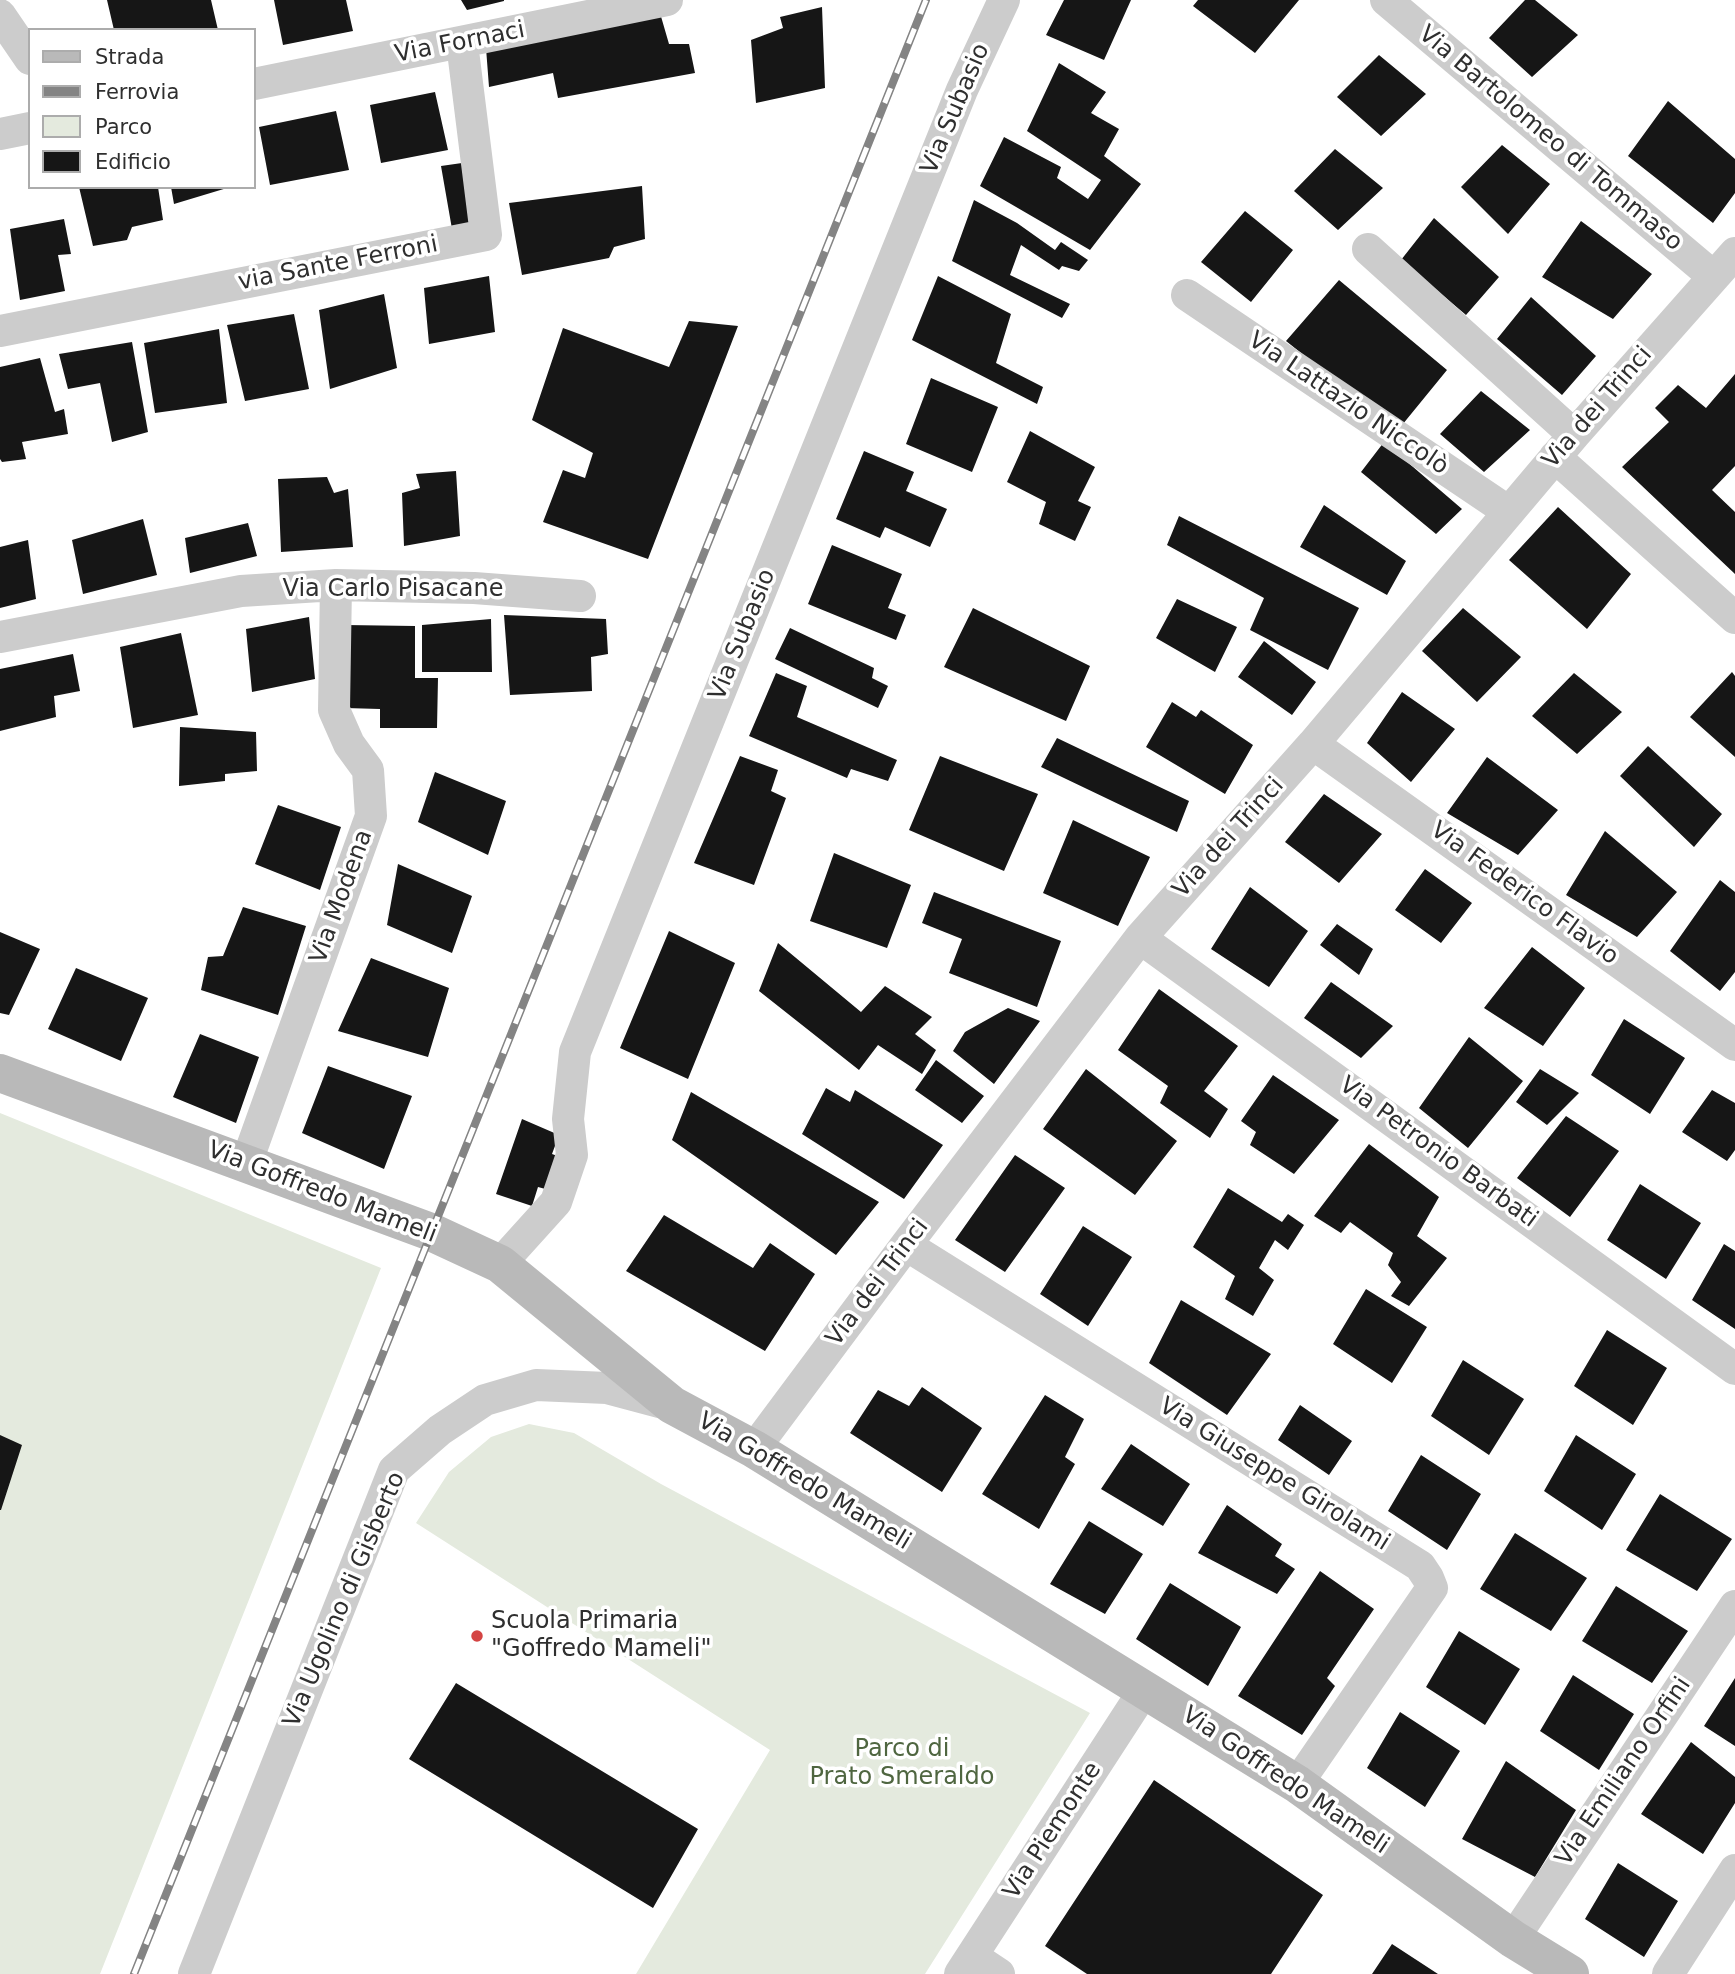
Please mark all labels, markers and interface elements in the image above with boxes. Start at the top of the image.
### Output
street label: Via Fornaci [393,16,527,70]
street label: Via Bartolomeo di Tommaso [1412,20,1688,258]
legend [28,28,256,189]
street label: Via Subasio [916,39,996,179]
text: Strada [95,45,164,69]
text: Ferrovia [95,80,179,104]
text: Parco [95,115,152,139]
text: Edificio [95,150,171,174]
street label: via Sante Ferroni [236,231,440,297]
street label: Via Lattazio Niccolò [1242,326,1454,482]
street label: Via dei Trinci [1537,341,1659,475]
street label: Via Subasio [704,565,782,705]
street label: Via Carlo Pisacane [283,576,503,604]
street label: Via dei Trinci [1167,772,1291,904]
street label: Via Federico Flavio [1425,816,1623,972]
street label: Via Modena [304,826,380,968]
street label: Via Petronio Barbati [1333,1071,1543,1235]
street label: Via Goffredo Mameli [203,1136,441,1250]
street label: Via dei Trinci [821,1214,935,1352]
street label: Via Giuseppe Girolami [1153,1392,1395,1558]
street label: Via Goffredo Mameli [692,1407,916,1557]
street label: Via Ugolino di Gisberto [278,1468,412,1732]
place label: Scuola Primaria "Goffredo Mameli" [491,1608,711,1664]
marker: Scuola Primaria "Goffredo Mameli" [469,1628,485,1644]
street label: Via Emiliano Orfini [1550,1672,1698,1872]
street label: Via Goffredo Mameli [1176,1701,1394,1861]
park label: Parco di Prato Smeraldo [810,1736,994,1792]
street label: Via Piemonte [998,1757,1108,1905]

